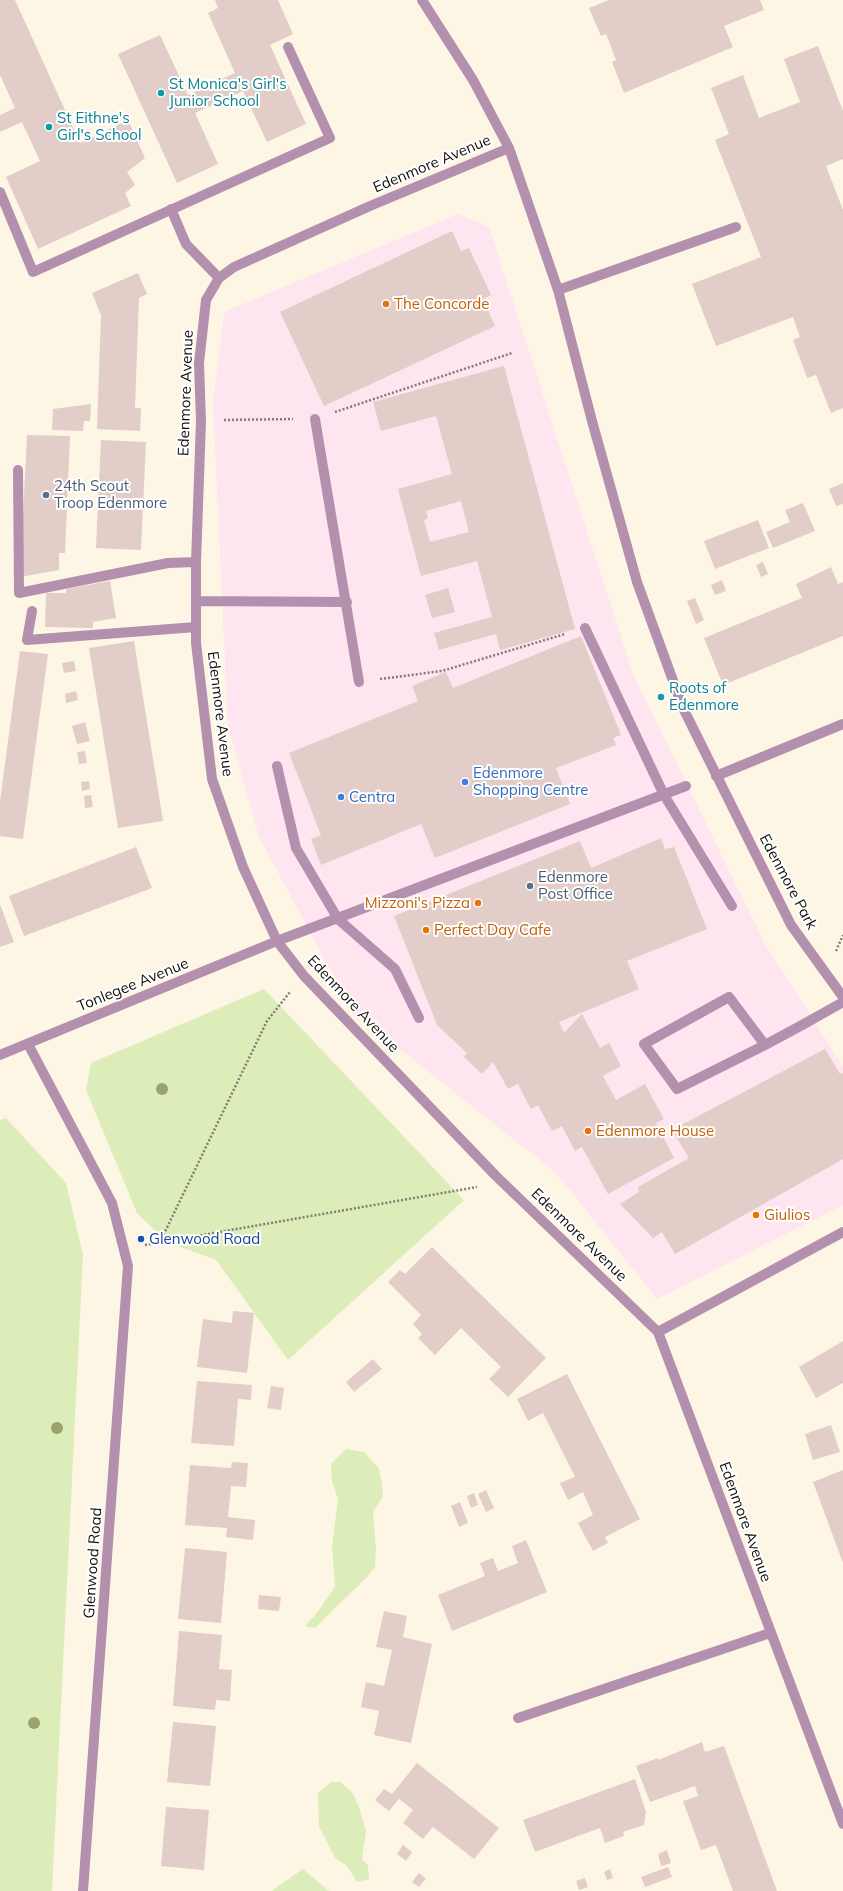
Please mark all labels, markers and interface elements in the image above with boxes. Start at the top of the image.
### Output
place label: St Monica's Girl's Junior School [169,75,287,110]
marker: St Monica's Girl's Junior School [156,88,166,98]
place label: St Eithne's Girl's School [57,109,141,144]
marker: St Eithne's Girl's School [44,122,54,132]
street label: Edenmore Avenue [370,131,494,197]
place label: The Concorde [394,295,489,313]
marker: The Concorde [381,299,391,309]
street label: Edenmore Avenue [175,330,197,456]
place label: 24th Scout Troop Edenmore [54,477,167,512]
marker: 24th Scout Troop Edenmore [41,490,51,500]
street label: Edenmore Avenue [203,650,237,778]
place label: Roots of Edenmore [669,679,739,714]
marker: Roots of Edenmore [656,692,666,702]
place label: Edenmore Shopping Centre [473,764,588,799]
marker: Edenmore Shopping Centre [460,777,470,787]
place label: Centra [349,788,395,806]
marker: Centra [336,792,346,802]
street label: Edenmore Park [755,831,821,933]
place label: Edenmore Post Office [538,868,613,903]
marker: Edenmore Post Office [525,881,535,891]
place label: Mizzoni's Pizza [365,894,470,912]
marker: Mizzoni's Pizza [473,898,483,908]
place label: Perfect Day Cafe [434,921,551,939]
marker: Perfect Day Cafe [421,925,431,935]
street label: Edenmore Avenue [303,952,403,1056]
street label: Tonlegee Avenue [75,954,191,1016]
place label: Edenmore House [596,1122,714,1140]
marker: Edenmore House [583,1126,593,1136]
street label: Edenmore Avenue [527,1185,631,1285]
place label: Giulios [764,1206,810,1224]
marker: Giulios [751,1210,761,1220]
place label: Glenwood Road [149,1230,260,1248]
marker: Glenwood Road [136,1234,146,1244]
street label: Edenmore Avenue [715,1460,775,1584]
street label: Glenwood Road [80,1507,106,1619]

